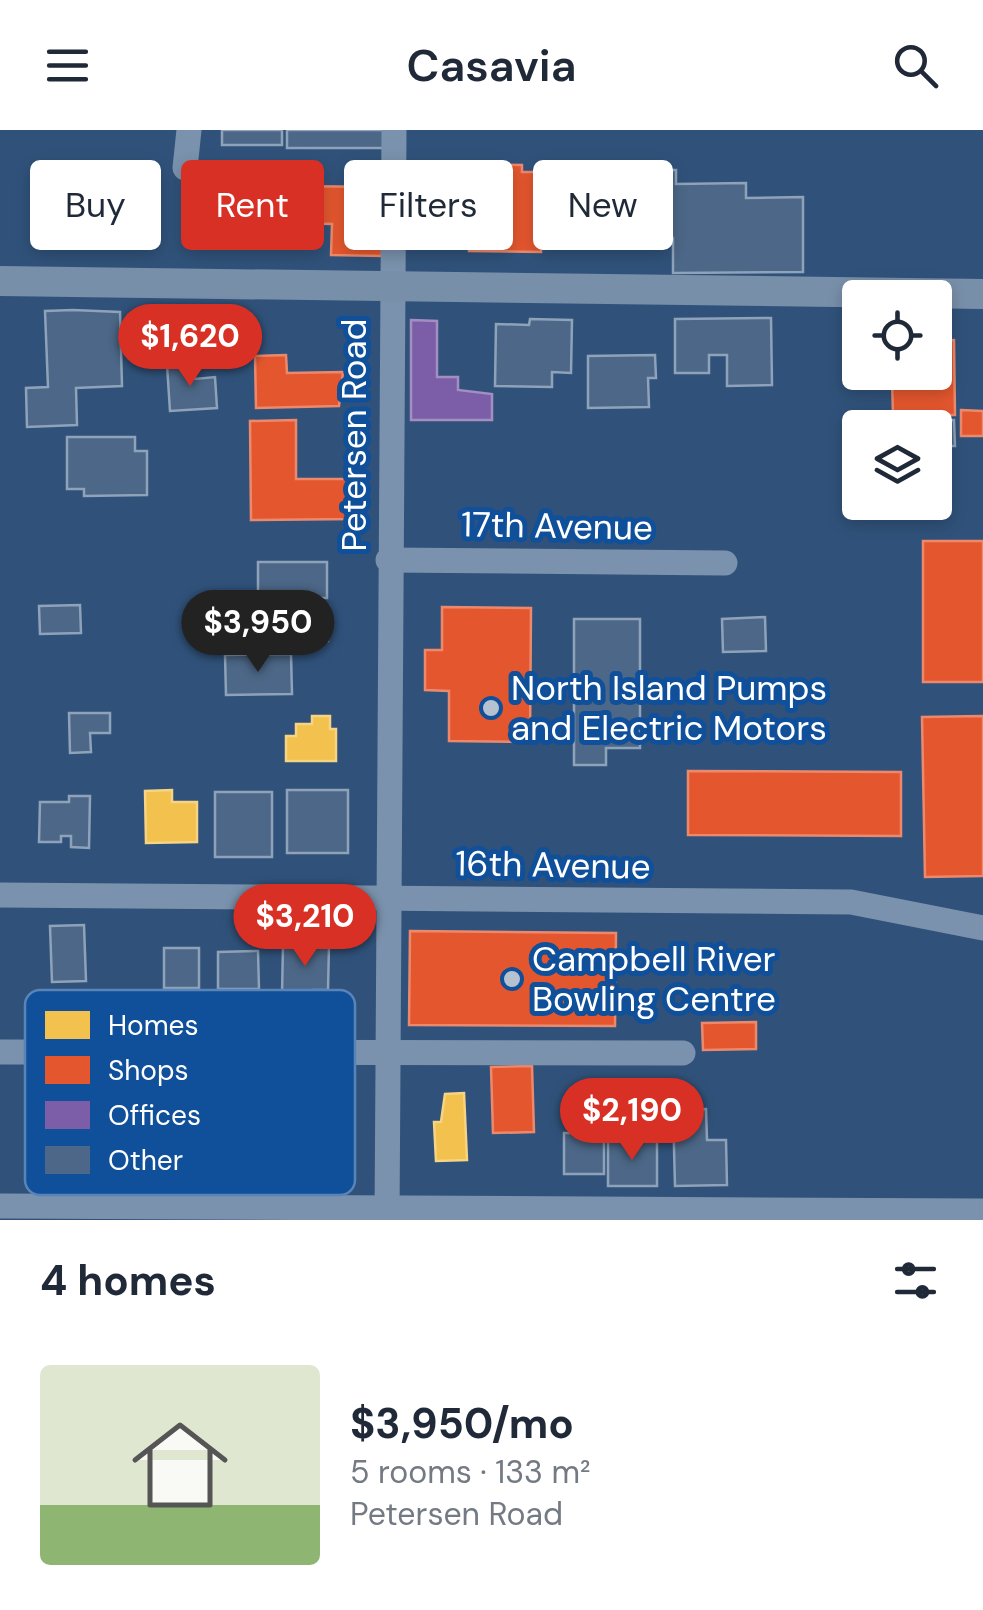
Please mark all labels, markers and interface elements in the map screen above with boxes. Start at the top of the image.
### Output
text: Casavia [406,36,577,95]
icon: menu [40,38,95,93]
icon: search [888,38,943,93]
chip: Buy [30,160,161,250]
chip: Rent [181,160,324,250]
chip: Filters [344,160,513,250]
chip: New [533,160,673,250]
map controls [842,280,952,520]
button: locate [842,280,952,390]
pin: $1,620 [109,304,271,389]
text: $1,620 [140,315,240,357]
street label: Petersen Road [331,319,377,551]
button: layers [842,410,952,520]
street label: 17th Avenue [461,501,653,551]
pin: $3,950 [177,590,339,675]
text: $3,950 [203,601,313,643]
place label: North Island Pumps and Electric Motors [511,665,827,751]
marker: North Island Pumps and Electric Motors [480,697,502,719]
street label: 16th Avenue [455,840,651,890]
pin: $3,210 [224,884,386,969]
text: $3,210 [255,895,355,937]
place label: Campbell River Bowling Centre [532,936,776,1022]
marker: Campbell River Bowling Centre [501,968,523,990]
legend [25,990,355,1195]
text: Homes [108,1007,199,1044]
text: Shops [108,1052,189,1089]
pin: $2,190 [551,1078,713,1163]
text: $2,190 [582,1089,682,1131]
text: Offices [108,1097,201,1134]
text: Other [108,1142,183,1179]
text: 4 homes [40,1253,216,1308]
icon: filters [888,1253,943,1308]
text: $3,950/mo [350,1396,574,1451]
icon: home [120,1405,240,1525]
text: 5 rooms · 133 m² [350,1451,591,1493]
text: Petersen Road [350,1493,563,1535]

